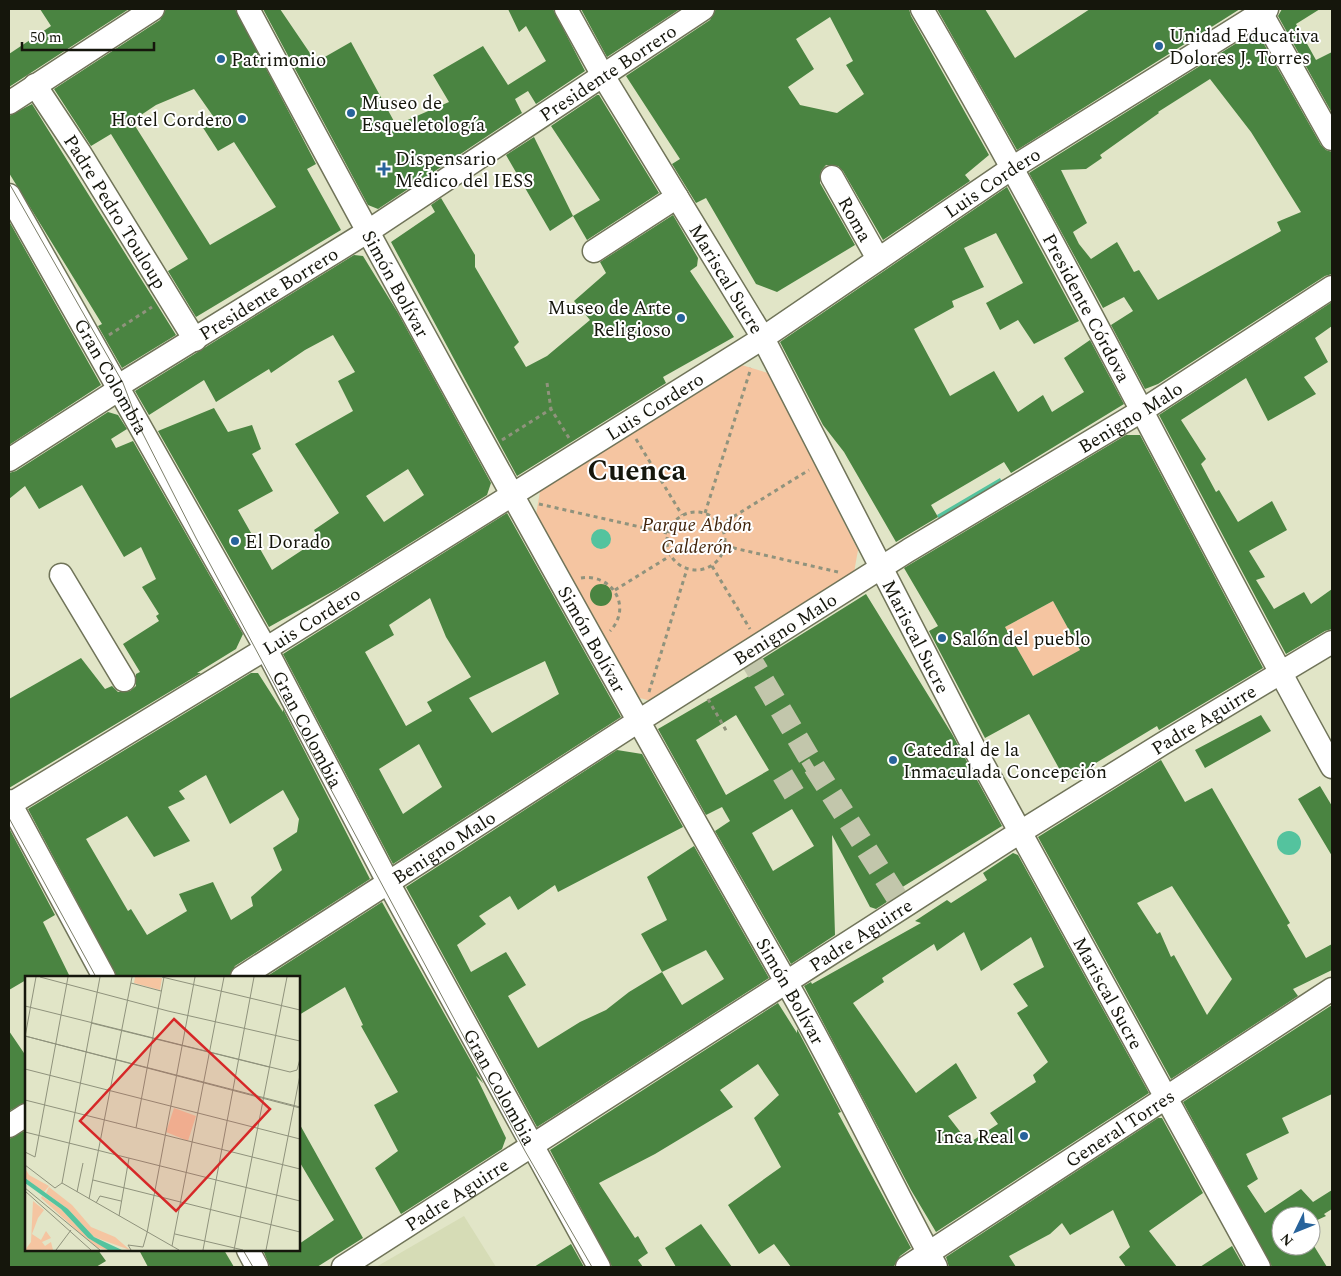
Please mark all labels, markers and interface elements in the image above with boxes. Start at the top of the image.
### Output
street label: Presidente Borrero [534,17,683,130]
scale bar [22,20,155,52]
place label: Unidad Educativa Dolores J. Torres [1169,22,1320,73]
text: 50 m [30,26,62,49]
marker: Unidad Educativa Dolores J. Torres [1153,40,1165,52]
place label: Patrimonio [231,46,326,75]
marker: Patrimonio [215,53,227,65]
place label: Museo de Esqueletología [361,89,486,140]
place label: Hotel Cordero [111,106,232,135]
marker: Museo de Esqueletología [345,107,357,119]
marker: Hotel Cordero [236,113,248,125]
street label: Padre Pedro Touloup [55,129,173,295]
street label: Luis Cordero [939,141,1047,226]
place label: Dispensario Médico del IESS [395,145,533,196]
marker: Dispensario Médico del IESS [377,162,391,176]
street label: Roma [830,191,879,248]
street label: Mariscal Sucre [681,219,770,340]
street label: Simón Bolívar [354,225,436,344]
street label: Presidente Córdova [1034,228,1138,388]
street label: Presidente Borrero [194,240,345,349]
place label: Museo de Arte Religioso [547,294,671,345]
marker: Museo de Arte Religioso [675,312,687,324]
street label: Gran Colombia [66,313,155,441]
street label: Luis Cordero [601,365,710,449]
street label: Benigno Malo [1073,375,1189,462]
district label: Cuenca [587,449,687,493]
park label: Parque Abdón Calderón [642,511,752,562]
place label: El Dorado [245,528,331,557]
marker: El Dorado [229,535,241,547]
street label: Mariscal Sucre [874,575,957,699]
street label: Luis Cordero [257,580,367,663]
street label: Simón Bolívar [549,581,633,699]
street label: Benigno Malo [728,586,843,674]
place label: Salón del pueblo [952,625,1091,654]
marker: Salón del pueblo [936,632,948,644]
street label: Gran Colombia [264,666,350,794]
street label: Padre Aguirre [1146,678,1262,763]
place label: Catedral de la Inmaculada Concepción [903,736,1107,787]
marker: Catedral de la Inmaculada Concepción [887,754,899,766]
street label: Benigno Malo [387,804,502,892]
street label: Padre Aguirre [804,892,919,980]
street label: Mariscal Sucre [1065,932,1150,1055]
street label: Simón Bolívar [748,933,831,1051]
inset map [25,976,300,1251]
street label: Gran Colombia [455,1024,543,1152]
street label: General Torres [1060,1083,1181,1176]
place label: Inca Real [936,1123,1014,1152]
marker: Inca Real [1018,1130,1030,1142]
street label: Padre Aguirre [400,1151,515,1239]
north arrow [1271,1206,1321,1256]
text: N [1275,1228,1298,1251]

